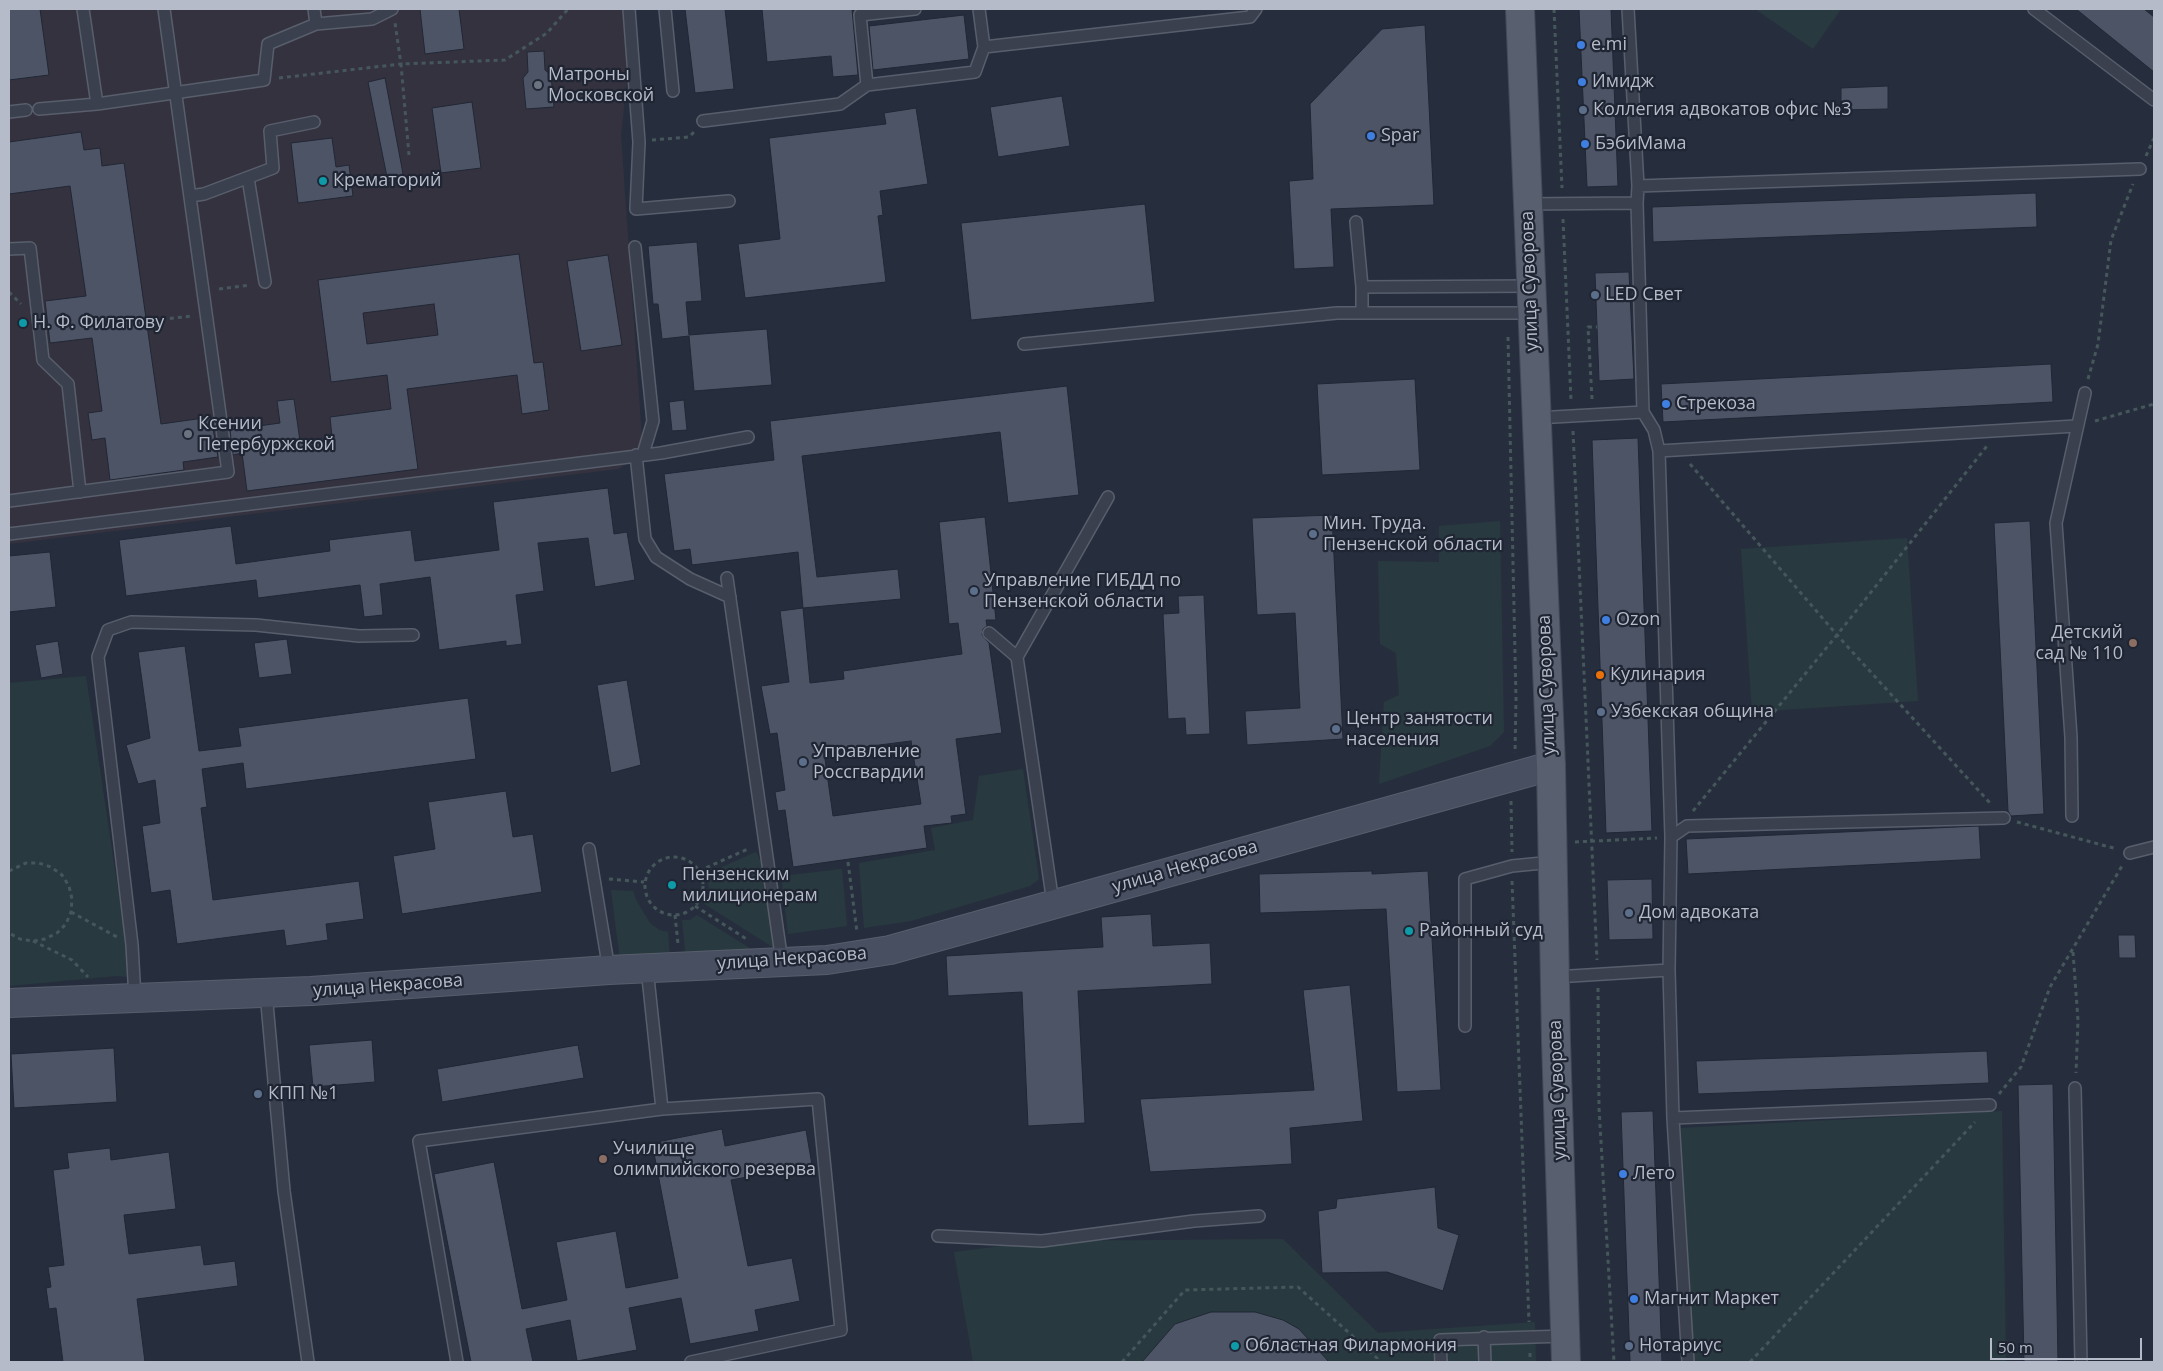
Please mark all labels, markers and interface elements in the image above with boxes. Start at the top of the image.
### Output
place label: e.mi [1591,34,1627,56]
marker: e.mi [1575,39,1587,51]
place label: Матроны Московской [548,64,654,106]
place label: Имидж [1592,71,1654,93]
marker: Имидж [1576,76,1588,88]
marker: Матроны Московской [532,79,544,91]
place label: Коллегия адвокатов офис №3 [1593,99,1852,121]
marker: Коллегия адвокатов офис №3 [1577,104,1589,116]
place label: Spar [1381,125,1419,147]
marker: Spar [1365,130,1377,142]
place label: БэбиМама [1595,133,1686,155]
marker: БэбиМама [1579,138,1591,150]
place label: Крематорий [333,170,442,192]
marker: Крематорий [317,175,329,187]
street label: улица Суворова [1517,210,1543,352]
place label: LED Свет [1605,284,1682,306]
marker: LED Свет [1589,289,1601,301]
place label: Н. Ф. Филатову [33,312,164,334]
marker: Н. Ф. Филатову [17,317,29,329]
place label: Стрекоза [1676,393,1756,415]
marker: Стрекоза [1660,398,1672,410]
place label: Ксении Петербуржской [198,413,335,456]
marker: Ксении Петербуржской [182,428,194,440]
place label: Мин. Труда. Пензенской области [1323,513,1503,556]
marker: Мин. Труда. Пензенской области [1307,528,1319,540]
place label: Управление ГИБДД по Пензенской области [984,570,1181,612]
marker: Управление ГИБДД по Пензенской области [968,585,980,597]
place label: Ozon [1616,609,1660,631]
street label: улица Суворова [1534,614,1560,756]
marker: Ozon [1600,614,1612,626]
place label: Детский сад № 110 [2035,622,2123,664]
marker: Детский сад № 110 [2127,637,2139,649]
place label: Кулинария [1610,664,1706,686]
marker: Кулинария [1594,669,1606,681]
place label: Узбекская община [1611,701,1774,723]
marker: Узбекская община [1595,706,1607,718]
place label: Центр занятости населения [1346,708,1493,751]
marker: Центр занятости населения [1330,723,1342,735]
place label: Управление Россгвардии [813,741,924,784]
marker: Управление Россгвардии [797,756,809,768]
street label: улица Некрасова [1110,836,1260,898]
place label: Пензенским милиционерам [682,864,818,906]
marker: Пензенским милиционерам [666,879,678,891]
place label: Дом адвоката [1639,902,1759,924]
marker: Дом адвоката [1623,907,1635,919]
place label: Районный суд [1419,920,1543,942]
marker: Районный суд [1403,925,1415,937]
street label: улица Некрасова [716,943,868,975]
street label: улица Некрасова [312,970,464,1002]
street label: улица Суворова [1545,1019,1571,1161]
place label: КПП №1 [268,1083,338,1105]
marker: КПП №1 [252,1088,264,1100]
place label: Училище олимпийского резерва [613,1138,816,1180]
marker: Училище олимпийского резерва [597,1153,609,1165]
place label: Лето [1633,1163,1675,1185]
marker: Лето [1617,1168,1629,1180]
place label: Магнит Маркет [1644,1288,1779,1310]
marker: Магнит Маркет [1628,1293,1640,1305]
scale bar [1993,1328,2146,1360]
place label: Областная Филармония [1245,1335,1457,1357]
place label: Нотариус [1639,1335,1722,1357]
text: 50 m [1998,1337,2033,1357]
marker: Областная Филармония [1229,1340,1241,1352]
marker: Нотариус [1623,1340,1635,1352]

